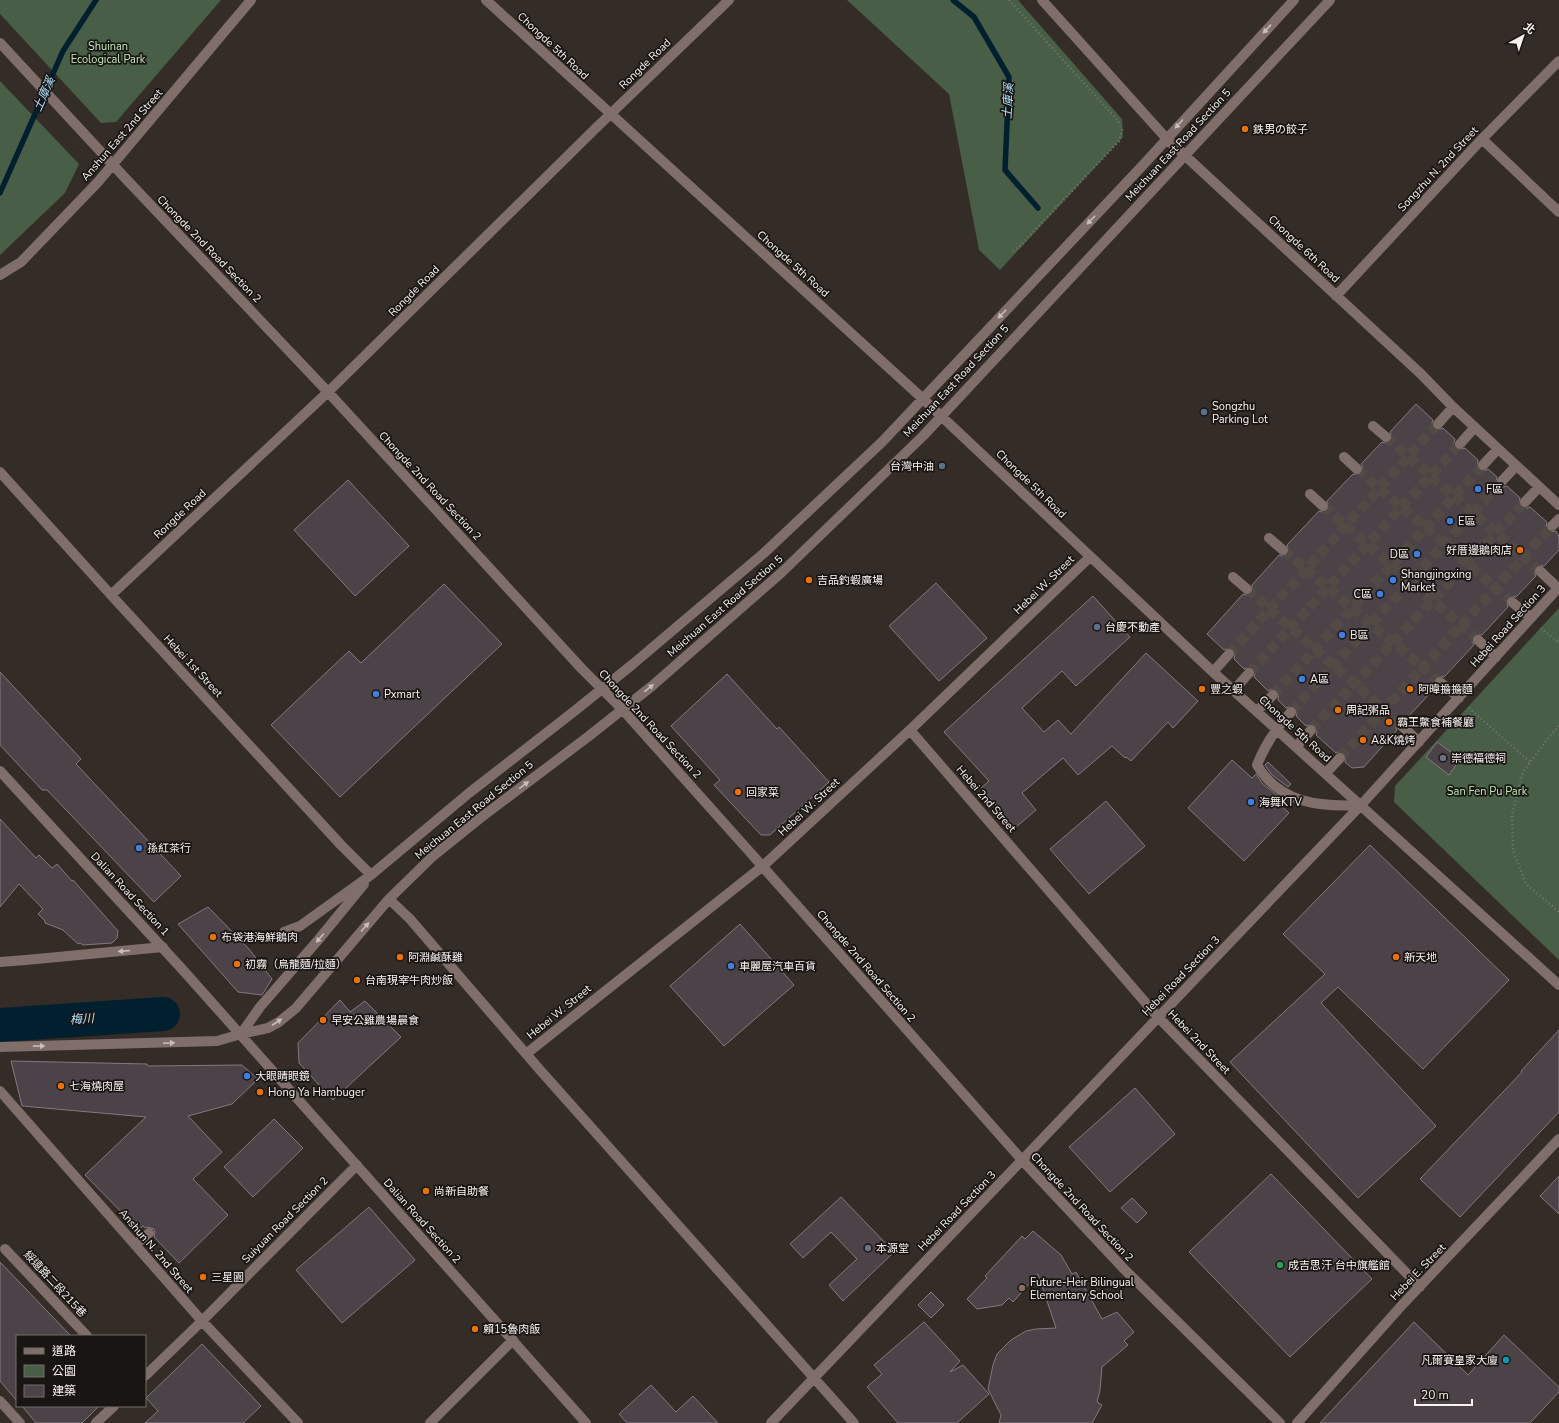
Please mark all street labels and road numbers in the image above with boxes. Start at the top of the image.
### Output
street label: Chongde 5th Road [514,9,592,83]
street label: Rongde Road [616,35,674,93]
street label: Meichuan East Road Section 5 [1122,85,1234,204]
street label: Anshun East 2nd Street [78,86,166,184]
street label: Songzhu N. 2nd Street [1394,123,1482,215]
street label: Chongde 2nd Road Section 2 [154,192,264,306]
street label: Chongde 6th Road [1265,212,1343,286]
street label: Chongde 5th Road [754,227,832,301]
street label: Rongde Road [385,262,443,320]
street label: Meichuan East Road Section 5 [900,321,1012,440]
street label: Chongde 2nd Road Section 2 [375,428,485,544]
street label: Chongde 5th Road [992,446,1070,522]
street label: Rongde Road [150,486,210,542]
street label: Meichuan East Road Section 5 [664,551,786,660]
street label: Hebei W. Street [1010,552,1078,618]
street label: Hebei Road Section 3 [1467,582,1549,670]
street label: Hebei 1st Street [160,631,226,701]
street label: Chongde 2nd Road Section 2 [595,666,705,782]
street label: Chongde 5th Road [1256,692,1334,766]
street label: Meichuan East Road Section 5 [412,757,537,863]
street label: Hebei 2nd Street [953,762,1019,836]
street label: Hebei W. Street [775,775,843,839]
street label: Dalian Road Section 1 [87,849,173,939]
street label: Chongde 2nd Road Section 2 [813,907,919,1025]
street label: Hebei Road Section 3 [1139,933,1223,1019]
street label: Hebei W. Street [524,981,594,1043]
street label: Hebei 2nd Street [1164,1007,1234,1078]
street label: Chongde 2nd Road Section 2 [1027,1149,1137,1265]
street label: Hebei Road Section 3 [915,1168,999,1254]
street label: Suiyuan Road Section 2 [238,1173,332,1267]
street label: Dalian Road Section 2 [380,1175,464,1267]
street label: Anshun N. 2nd Street [115,1206,197,1296]
street label: Hebei E. Street [1387,1240,1449,1304]
street label: 綏遠路二段215巷 [20,1248,90,1320]

